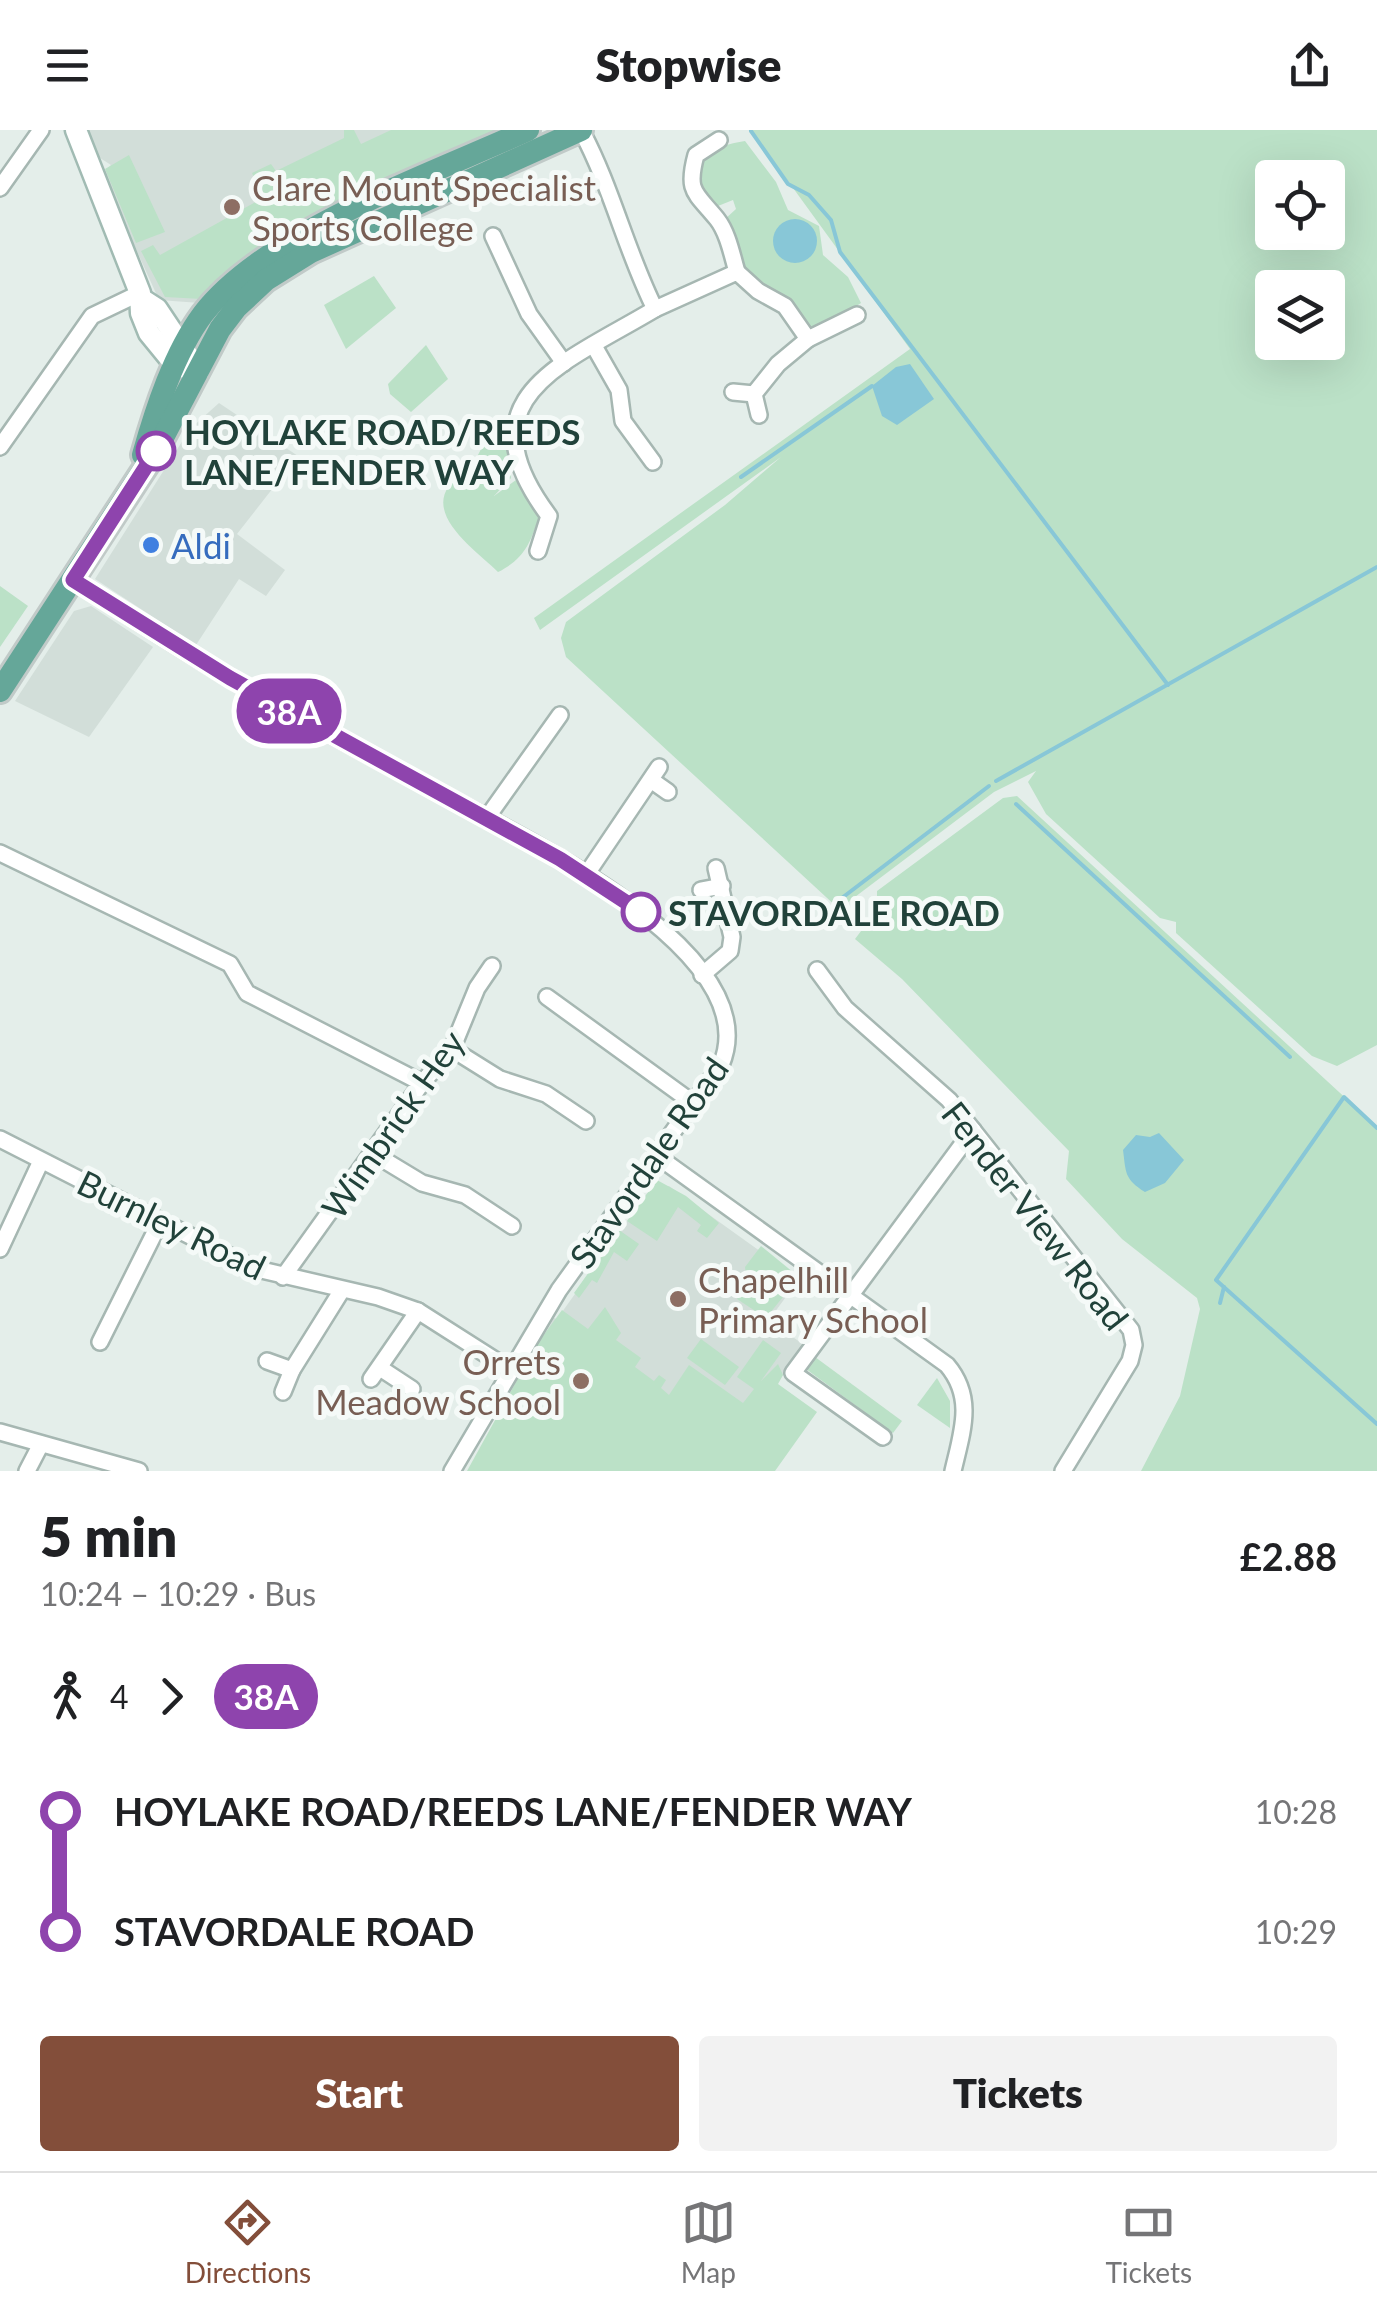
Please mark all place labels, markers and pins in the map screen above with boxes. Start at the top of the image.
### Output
place label: Clare Mount Specialist Sports College [252,166,597,248]
marker: Clare Mount Specialist Sports College [221,196,243,218]
place label: HOYLAKE ROAD/REEDS LANE/FENDER WAY [184,410,580,492]
marker: HOYLAKE ROAD/REEDS LANE/FENDER WAY [137,432,175,470]
place label: Aldi [171,524,231,566]
marker: Aldi [140,534,162,556]
place label: STAVORDALE ROAD [668,891,1000,933]
marker: STAVORDALE ROAD [622,893,660,931]
place label: Chapelhill Primary School [698,1258,928,1340]
marker: Chapelhill Primary School [667,1288,689,1310]
place label: Orrets Meadow School [315,1340,561,1422]
marker: Orrets Meadow School [570,1370,592,1392]

